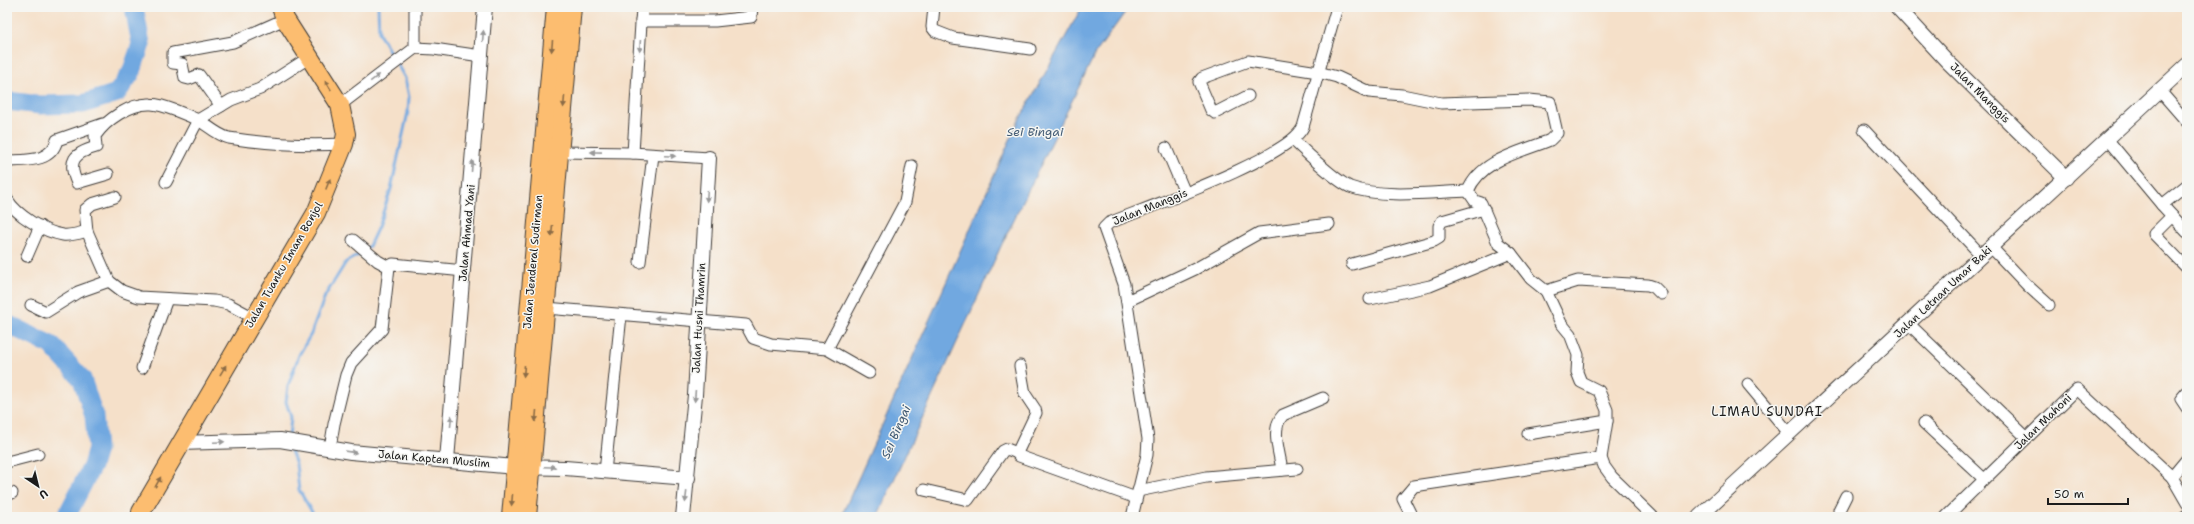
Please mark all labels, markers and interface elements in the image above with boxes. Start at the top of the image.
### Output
one-way arrow [479,30,486,42]
one-way arrow [549,40,556,52]
one-way arrow [636,40,643,52]
street label: Jalan Manggis [1947,60,2013,126]
one-way arrow [369,74,380,83]
one-way arrow [324,79,331,91]
one-way arrow [560,96,567,108]
water label: Sei Bingai [1007,124,1064,140]
one-way arrow [590,149,602,156]
one-way arrow [664,153,677,159]
one-way arrow [469,160,475,172]
one-way arrow [325,178,331,189]
street label: Jalan Ahmad Yani [455,184,479,282]
street label: Jalan Manggis [1110,185,1190,229]
one-way arrow [703,190,710,202]
street label: Jalan Jenderal Sudirman [520,194,546,330]
street label: Jalan Tuanku Imam Bonjol [242,199,327,331]
one-way arrow [549,225,556,237]
street label: Jalan Letnan Umar Baki [1891,242,1995,342]
street label: Jalan Husni Thamrin [689,262,709,374]
one-way arrow [654,315,666,322]
one-way arrow [220,364,227,376]
one-way arrow [520,365,527,377]
one-way arrow [691,390,698,402]
street label: Jalan Mahoni [2011,391,2075,453]
water label: Sei Bingai [878,402,915,461]
district label: LIMAU SUNDAI [1711,403,1823,420]
one-way arrow [533,410,540,422]
one-way arrow [447,415,454,427]
one-way arrow [213,439,226,445]
street label: Jalan Kapten Muslim [377,447,491,471]
one-way arrow [344,449,357,455]
one-way arrow [544,464,557,470]
north arrow [18,466,58,506]
one-way arrow [155,477,162,488]
scale bar [2048,480,2128,506]
text: U [36,485,51,502]
text: 50 m [2054,486,2084,502]
one-way arrow [683,491,689,503]
one-way arrow [509,494,516,506]

